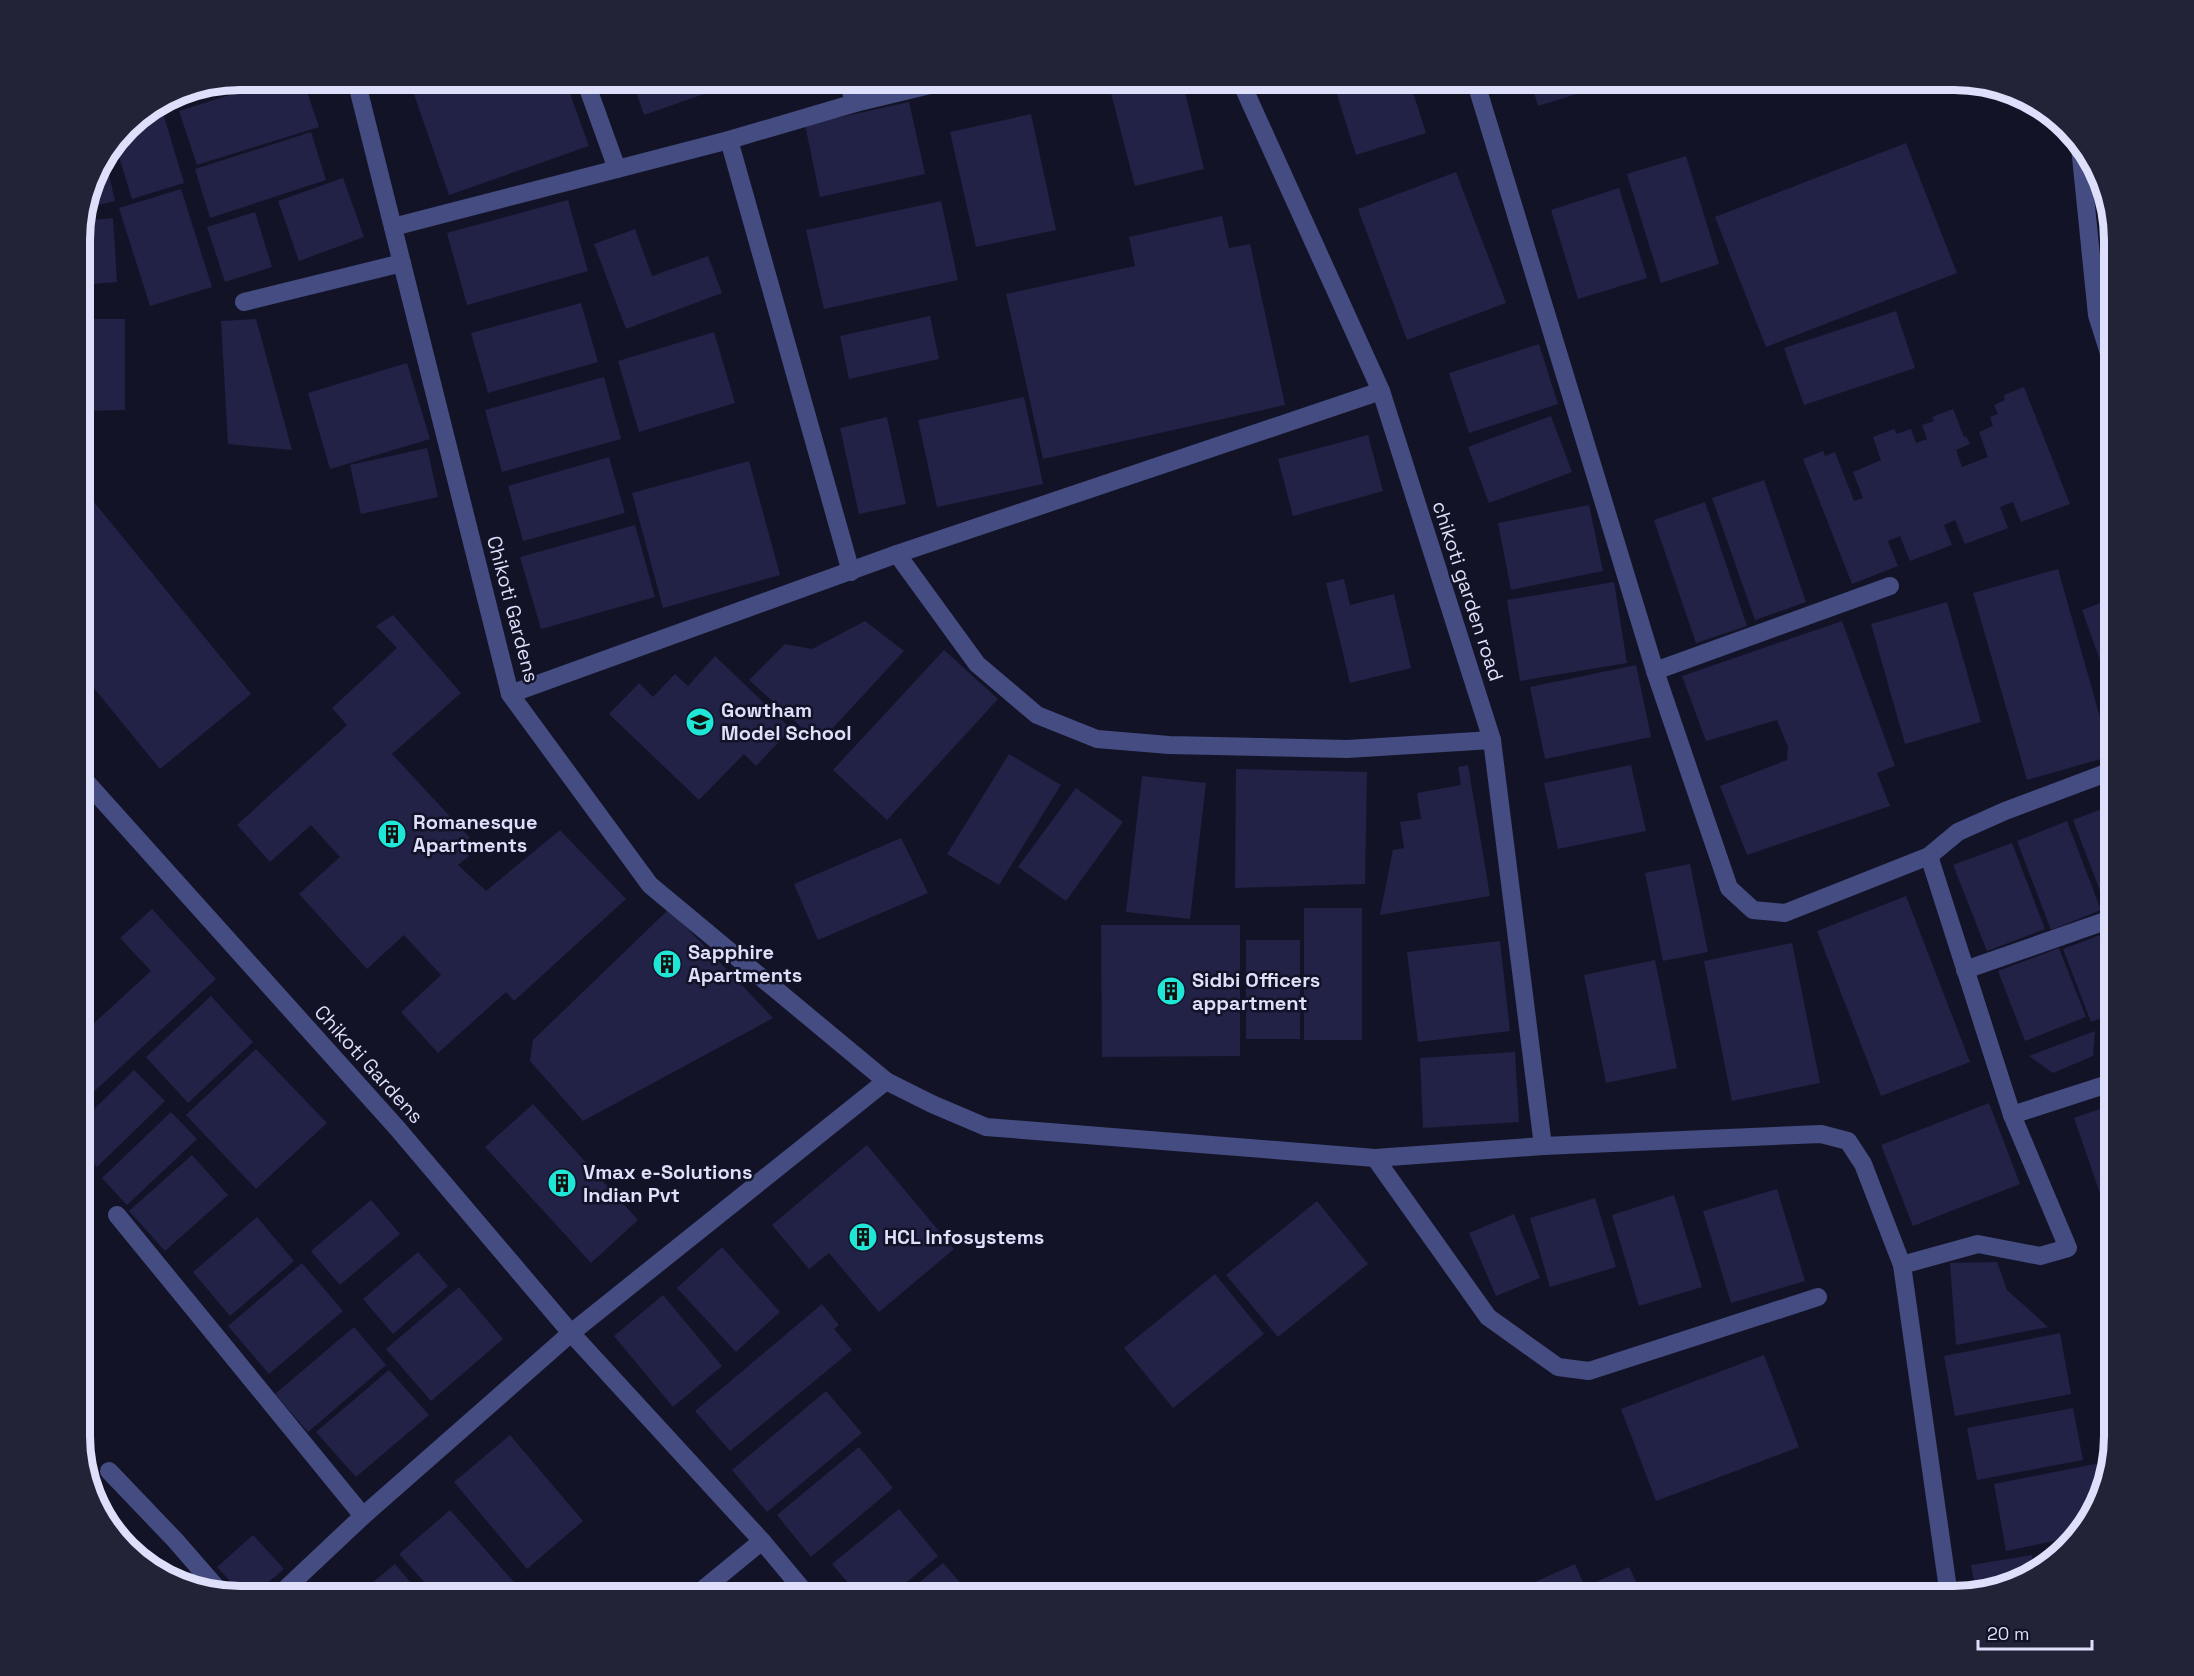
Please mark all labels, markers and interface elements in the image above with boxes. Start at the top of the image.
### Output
street label: chikoti garden road [1427,498,1509,684]
street label: Chikoti Gardens [481,533,545,685]
place label: Gowtham Model School [721,697,852,746]
school or university icon: Gowtham Model School [684,706,716,738]
place label: Romanesque Apartments [413,809,537,858]
building icon: Romanesque Apartments [376,818,408,850]
place label: Sapphire Apartments [688,939,802,988]
building icon: Sapphire Apartments [651,948,683,980]
place label: Sidbi Officers appartment [1192,967,1320,1016]
building icon: Sidbi Officers appartment [1155,975,1187,1007]
street label: Chikoti Gardens [309,999,429,1129]
place label: Vmax e-Solutions Indian Pvt [583,1159,752,1208]
building icon: Vmax e-Solutions Indian Pvt [546,1167,578,1199]
building icon: HCL Infosystems [847,1221,879,1253]
place label: HCL Infosystems [884,1224,1044,1250]
scale bar [1978,1613,2092,1651]
text: 20 m [1987,1622,2030,1645]

